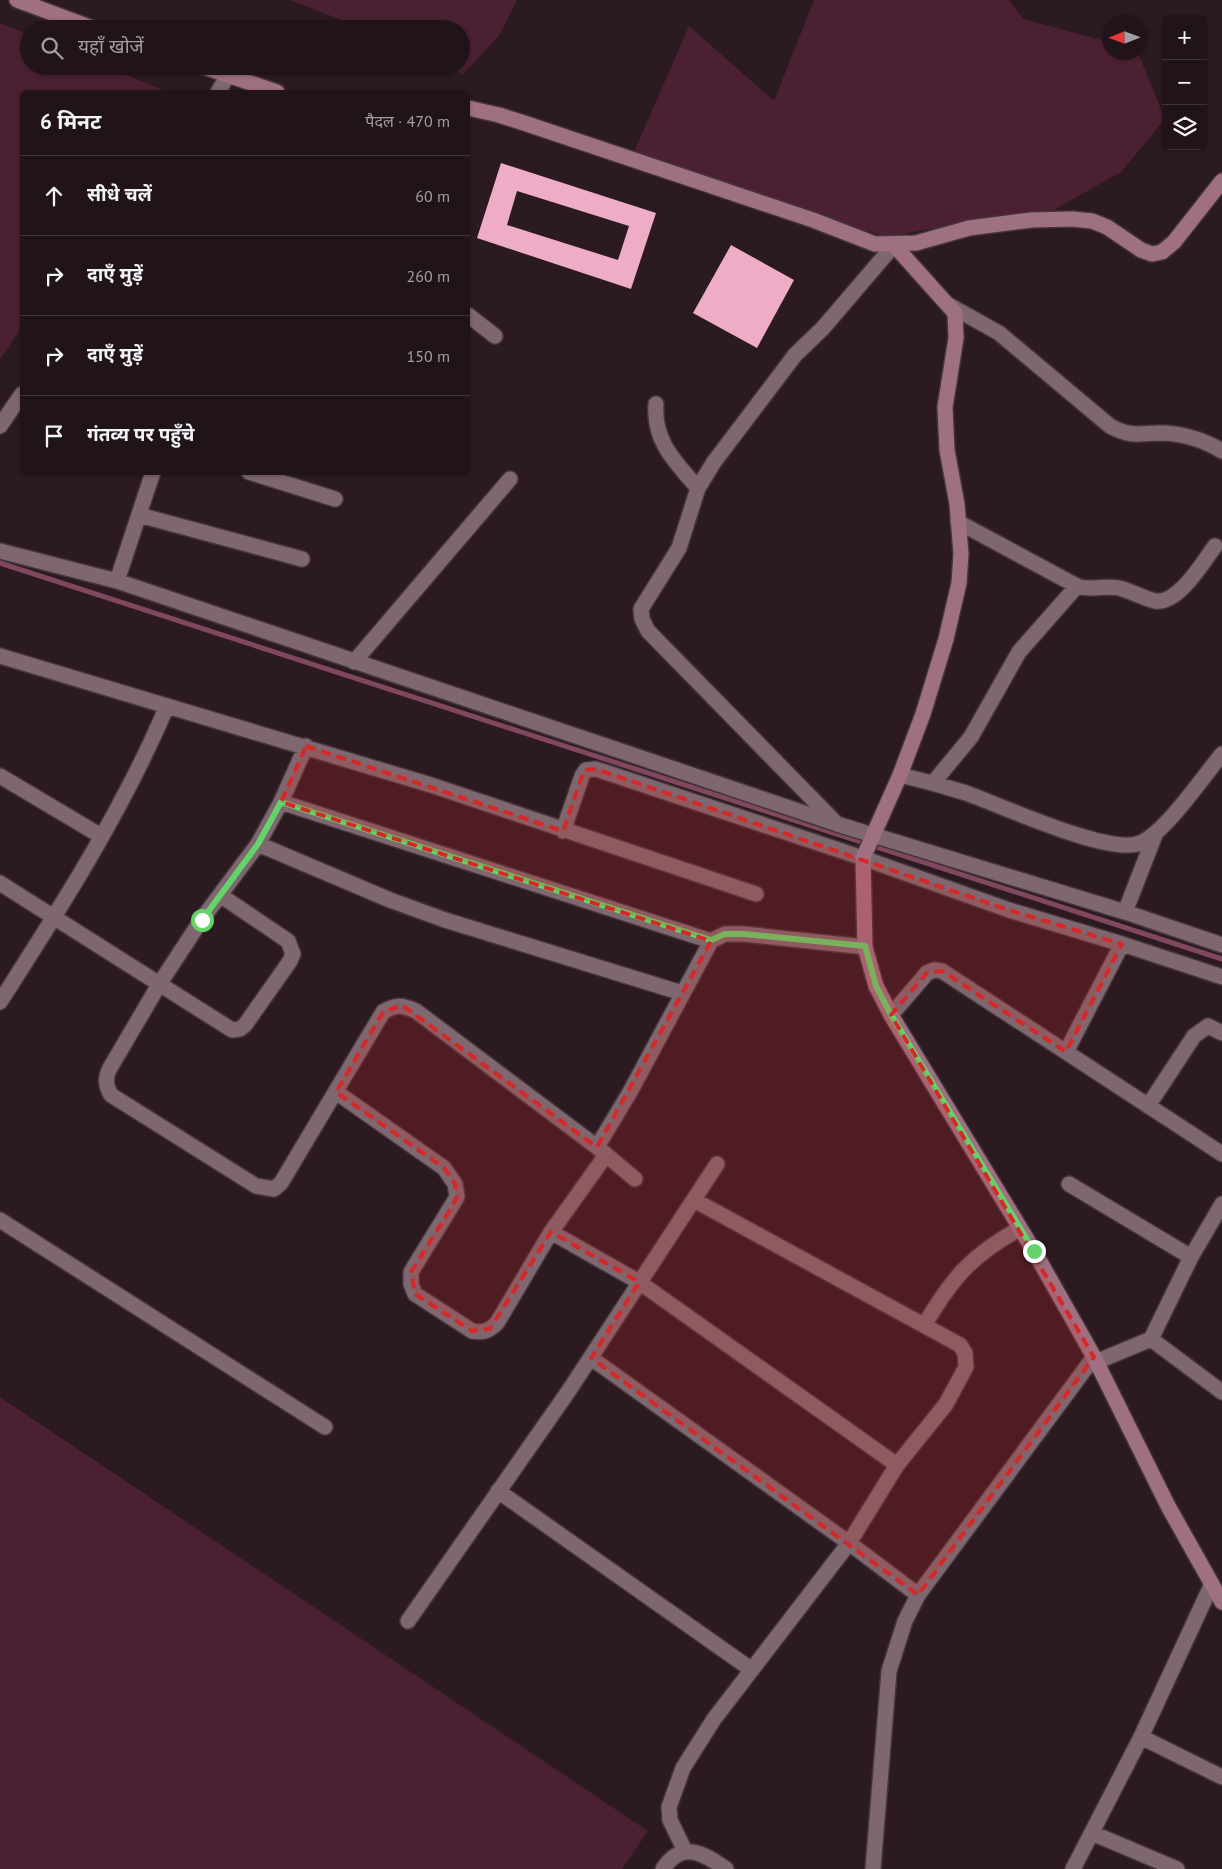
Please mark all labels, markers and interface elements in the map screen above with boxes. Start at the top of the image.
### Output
north arrow [1102,15,1147,60]
map controls [1162,15,1207,150]
button: + [1162,15,1207,60]
search box [20,20,470,75]
icon: search [38,34,66,62]
text: यहाँ खोजें [78,34,144,58]
button: − [1162,60,1207,105]
button: layers [1162,105,1207,150]
text: 6 मिनट [40,108,101,135]
text: पैदल · 470 m [365,111,450,131]
icon: ahead [40,182,68,210]
text: सीधे चलें [87,182,152,206]
text: 60 m [415,186,450,206]
icon: right [40,262,68,290]
text: दाएँ मुड़ें [87,262,143,286]
text: 260 m [407,266,450,286]
icon: right [40,342,68,370]
text: दाएँ मुड़ें [87,342,143,366]
text: 150 m [407,346,450,366]
icon: arrive [40,422,68,450]
text: गंतव्य पर पहुँचे [87,422,194,446]
route start [191,909,214,932]
route end [1023,1240,1046,1263]

